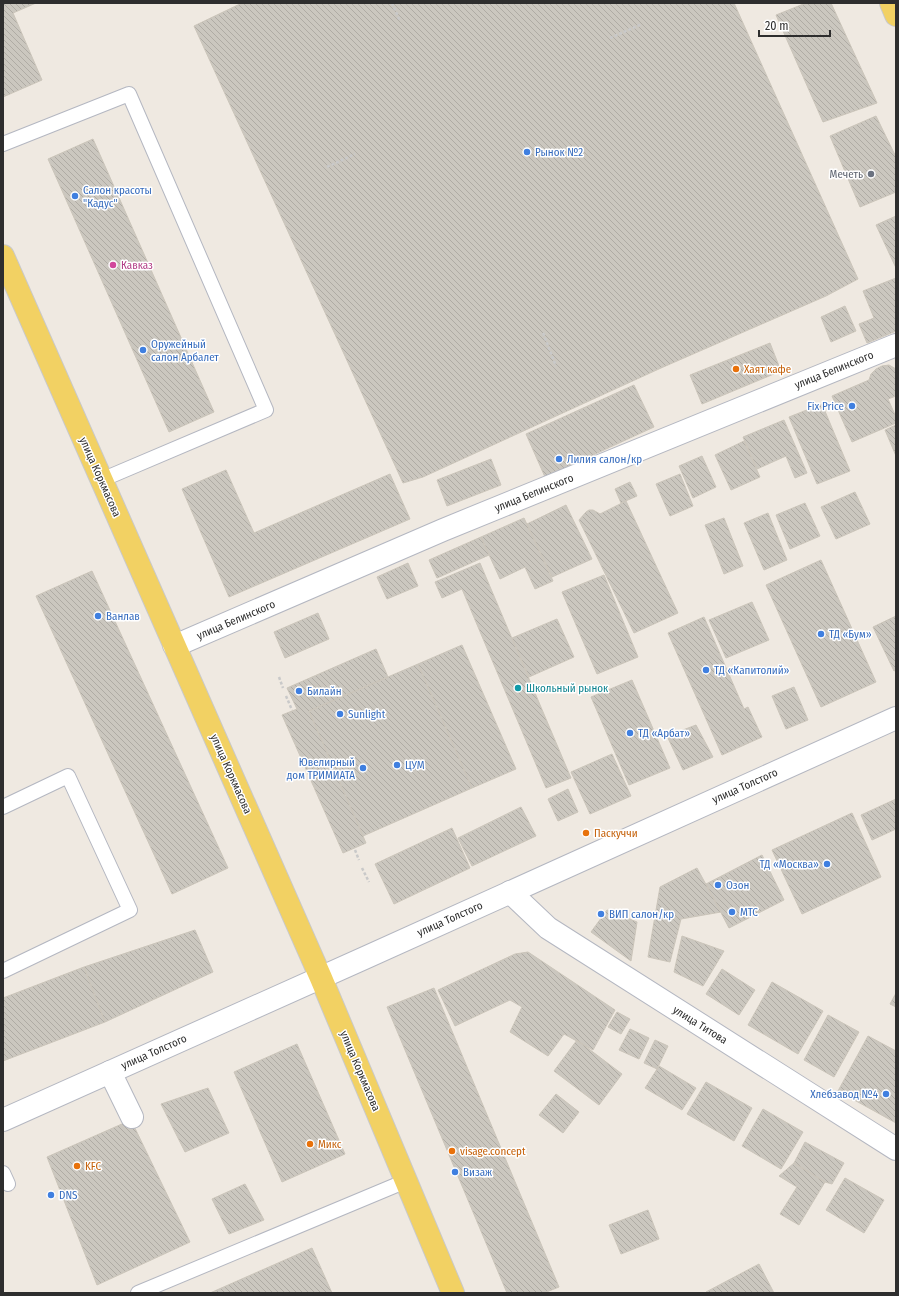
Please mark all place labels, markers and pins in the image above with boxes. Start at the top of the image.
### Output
place label: Рынок №2 [535,146,583,159]
marker: Рынок №2 [522,147,532,157]
place label: Мечеть [830,168,863,181]
marker: Мечеть [866,169,876,179]
place label: Салон красоты "Кадус" [83,184,152,210]
marker: Салон красоты "Кадус" [70,191,80,201]
place label: Кавказ [121,259,153,272]
marker: Кавказ [108,260,118,270]
place label: Оружейный салон Арбалет [151,338,219,364]
marker: Оружейный салон Арбалет [138,345,148,355]
place label: Хаят кафе [744,363,791,376]
marker: Хаят кафе [731,364,741,374]
place label: Fix Price [807,400,844,413]
marker: Fix Price [847,401,857,411]
place label: Лилия салон/кр [567,453,642,466]
marker: Лилия салон/кр [554,454,564,464]
place label: Ванлав [106,610,140,623]
marker: Ванлав [93,611,103,621]
place label: ТД «Бум» [829,628,872,641]
marker: ТД «Бум» [816,629,826,639]
place label: ТД «Капитолий» [714,664,790,677]
marker: ТД «Капитолий» [701,665,711,675]
place label: Школьный рынок [526,682,609,695]
marker: Школьный рынок [513,683,523,693]
place label: Билайн [307,685,342,698]
marker: Билайн [294,686,304,696]
place label: Sunlight [348,708,386,721]
marker: Sunlight [335,709,345,719]
place label: ТД «Арбат» [638,727,690,740]
marker: ТД «Арбат» [625,728,635,738]
place label: Ювелирный дом ТРИМИАТА [287,756,355,782]
place label: ЦУМ [405,759,425,772]
marker: ЦУМ [392,760,402,770]
marker: Ювелирный дом ТРИМИАТА [358,763,368,773]
place label: Паскуччи [594,827,638,840]
marker: Паскуччи [581,828,591,838]
place label: ТД «Москва» [759,858,819,871]
marker: ТД «Москва» [822,859,832,869]
place label: Озон [726,879,749,892]
marker: Озон [713,880,723,890]
place label: МТС [740,906,758,919]
marker: МТС [727,907,737,917]
place label: ВИП салон/кр [609,908,674,921]
marker: ВИП салон/кр [596,909,606,919]
place label: Хлебзавод №4 [810,1088,879,1101]
marker: Хлебзавод №4 [881,1089,891,1099]
place label: Микс [318,1138,342,1151]
marker: Микс [305,1139,315,1149]
place label: visage.concept [460,1145,526,1158]
marker: visage.concept [447,1146,457,1156]
place label: KFC [85,1160,101,1173]
marker: KFC [72,1161,82,1171]
place label: Визаж [463,1166,492,1179]
marker: Визаж [450,1167,460,1177]
place label: DNS [59,1189,78,1202]
marker: DNS [46,1190,56,1200]

